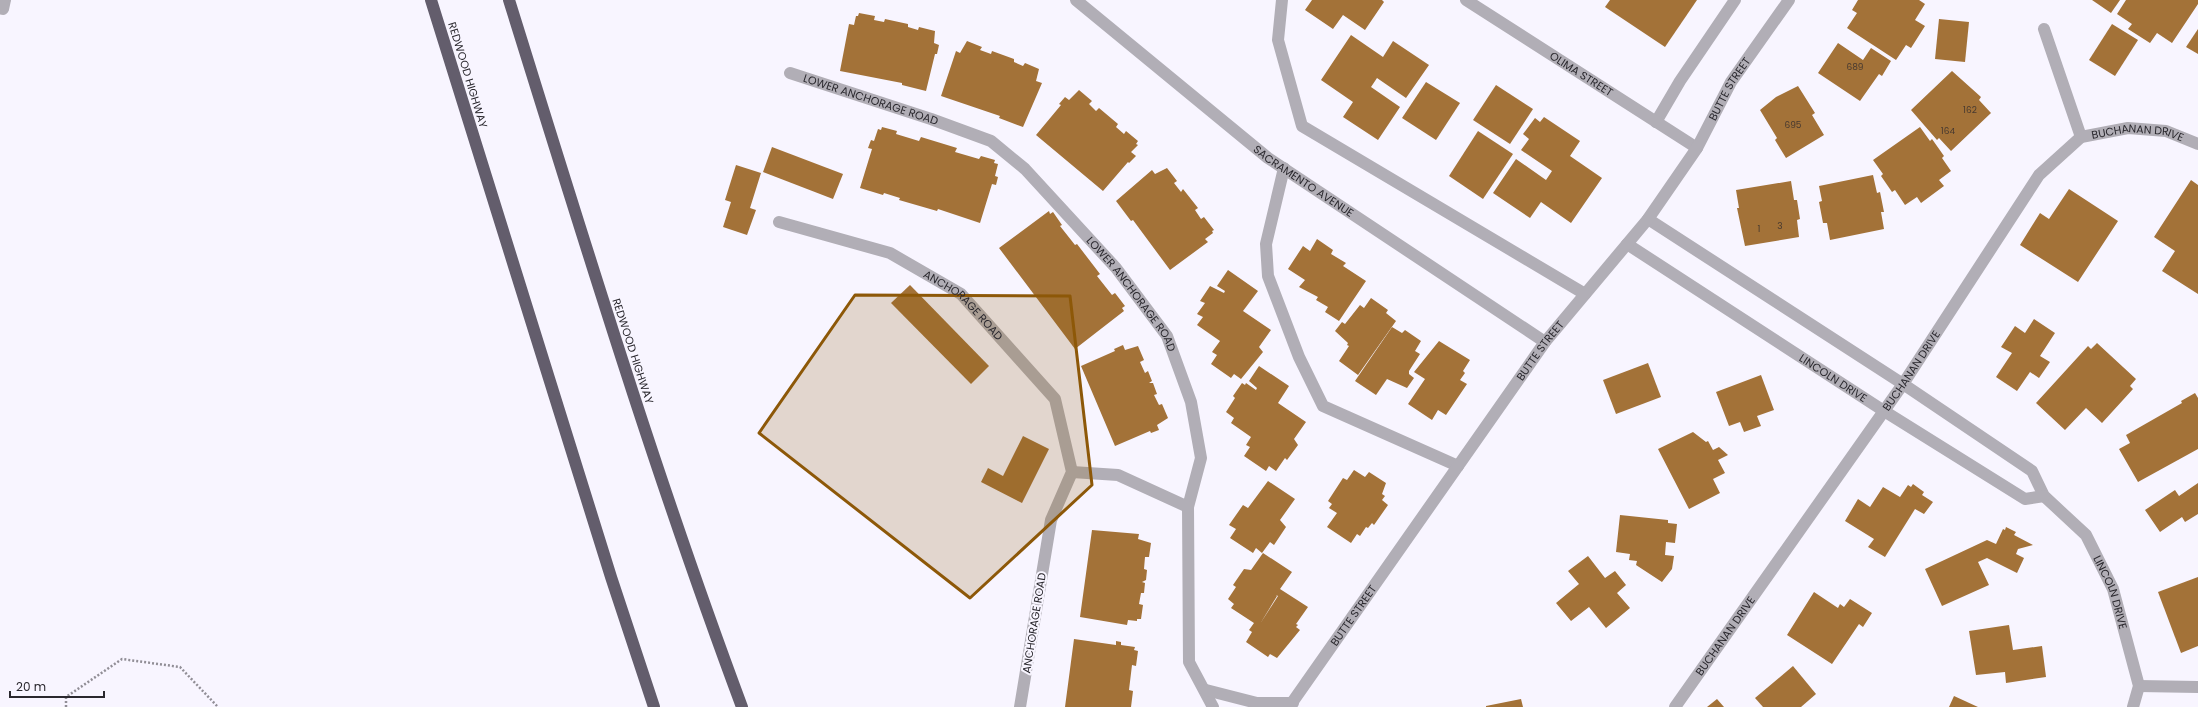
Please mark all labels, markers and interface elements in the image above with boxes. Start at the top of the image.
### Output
street label: REDWOOD HIGHWAY [444,20,492,130]
street label: OLIMA STREET [1547,48,1616,100]
street label: BUTTE STREET [1705,54,1754,123]
house number: 689 [1846,61,1864,73]
street label: LOWER ANCHORAGE ROAD [801,70,941,129]
house number: 162 [1963,104,1977,116]
house number: 695 [1784,119,1802,131]
street label: BUCHANAN DRIVE [2090,120,2186,145]
house number: 164 [1941,125,1955,137]
street label: SACRAMENTO AVENUE [1250,141,1357,221]
house number: 3 [1777,220,1783,232]
house number: 1 [1758,223,1761,235]
street label: LOWER ANCHORAGE ROAD [1083,233,1180,354]
street label: ANCHORAGE ROAD [921,266,1007,344]
street label: REDWOOD HIGHWAY [608,296,658,406]
street label: BUTTE STREET [1512,317,1568,384]
street label: BUCHANAN DRIVE [1878,327,1944,414]
street label: LINCOLN DRIVE [1796,350,1870,406]
street label: LINCOLN DRIVE [2089,553,2131,631]
street label: ANCHORAGE ROAD [1018,571,1050,674]
street label: BUTTE STREET [1326,582,1380,649]
street label: BUCHANAN DRIVE [1692,593,1759,679]
scale bar [10,673,104,699]
text: 20 m [16,678,46,695]

